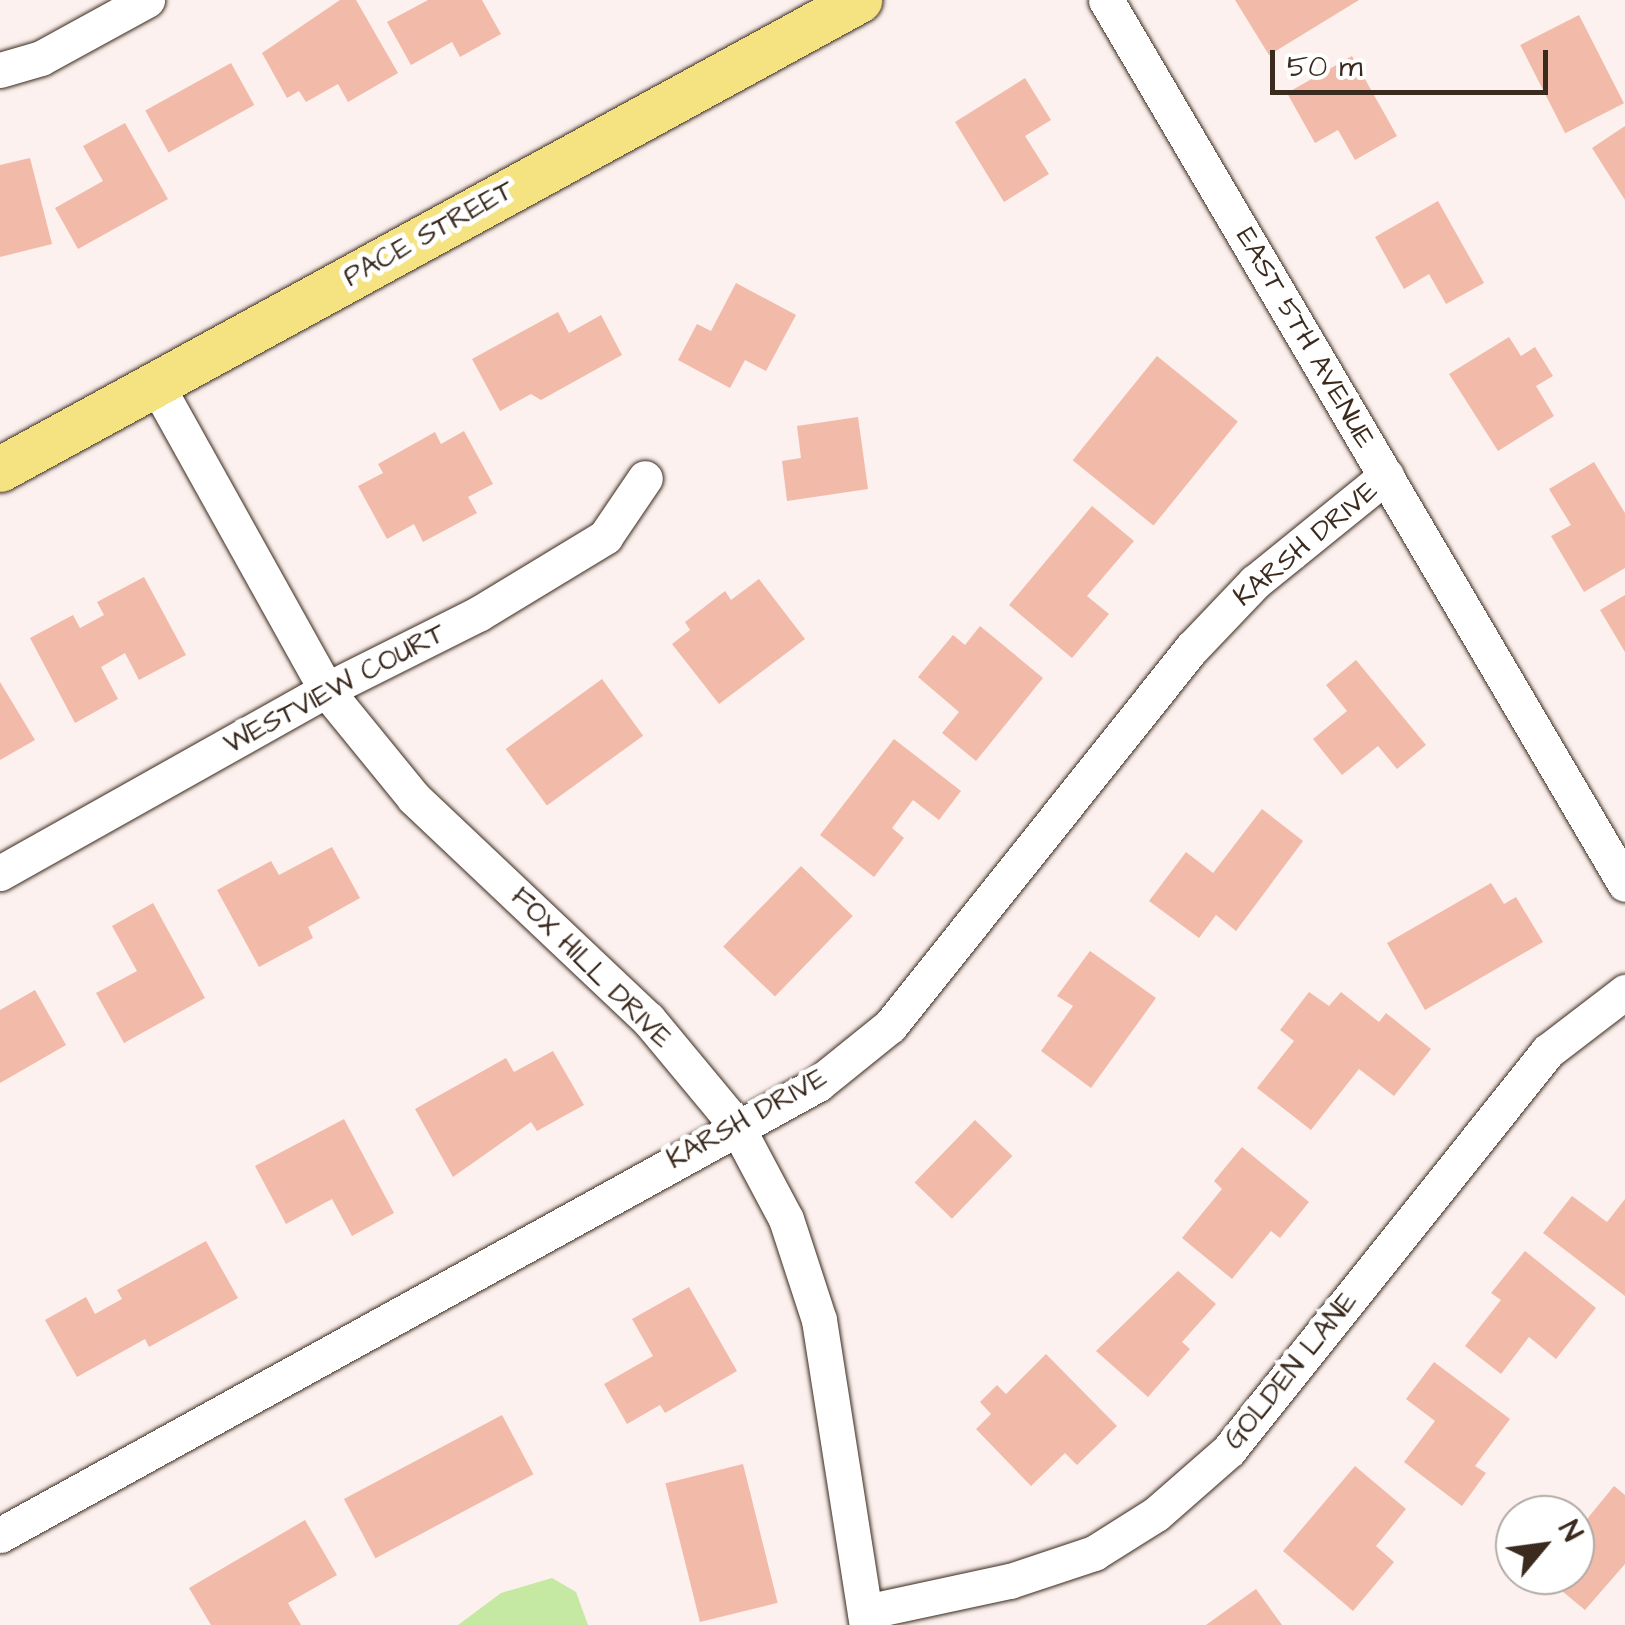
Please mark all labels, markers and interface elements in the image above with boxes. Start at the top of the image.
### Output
scale bar [1275,30,1552,92]
text: 50 m [1287,46,1363,88]
street label: PACE STREET [338,173,520,295]
street label: EAST 5TH AVENUE [1228,222,1382,454]
street label: KARSH DRIVE [1227,474,1385,614]
street label: WESTVIEW COURT [219,616,451,762]
street label: FOX HILL DRIVE [504,881,678,1055]
street label: KARSH DRIVE [661,1061,833,1177]
street label: GOLDEN LANE [1217,1286,1365,1456]
north arrow [1495,1495,1595,1595]
text: N [1549,1514,1591,1548]

